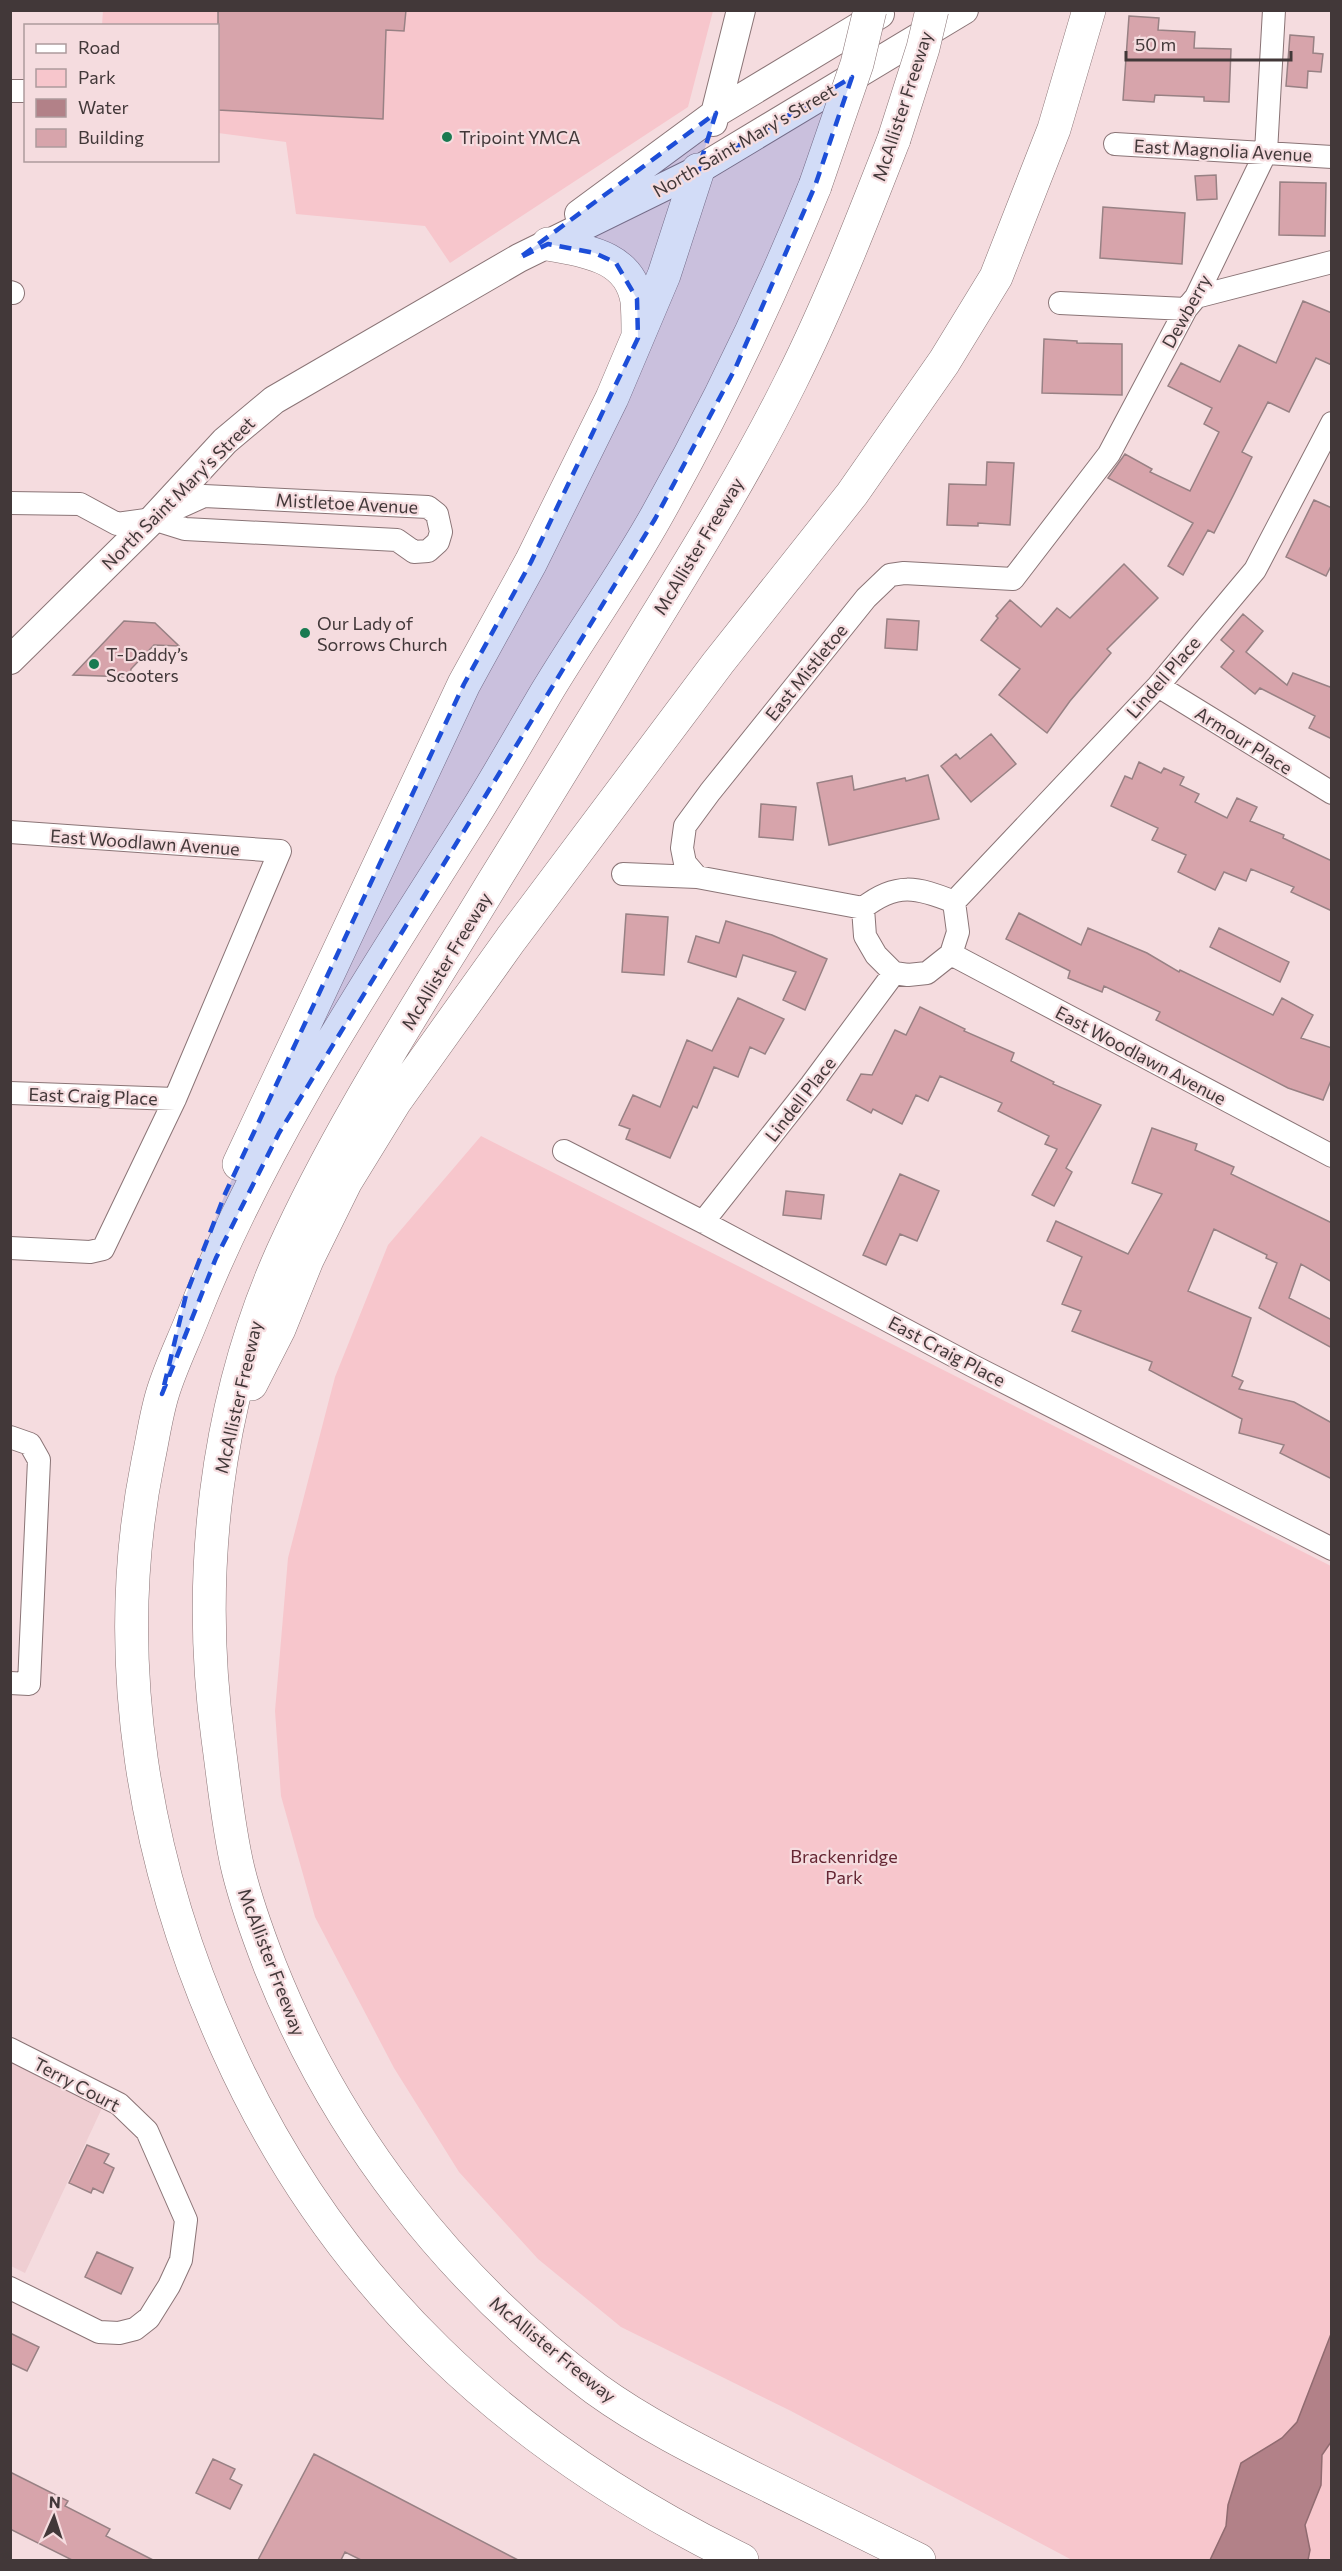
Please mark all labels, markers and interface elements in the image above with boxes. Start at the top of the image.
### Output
legend [24,24,219,162]
scale bar [1126,24,1291,62]
street label: McAllister Freeway [867,28,937,184]
text: 50 m [1135,33,1176,55]
text: Road [78,36,120,58]
text: Park [78,66,116,88]
street label: North Saint Mary's Street [649,79,839,201]
text: Water [78,96,129,118]
text: Building [78,126,144,148]
place label: Tripoint YMCA [459,126,580,148]
marker: Tripoint YMCA [440,130,454,144]
street label: East Magnolia Avenue [1133,134,1313,166]
street label: Dewberry [1157,270,1215,352]
street label: North Saint Mary's Street [97,412,259,574]
street label: McAllister Freeway [648,473,748,619]
street label: Mistletoe Avenue [275,488,419,518]
place label: Our Lady of Sorrows Church [317,612,448,655]
street label: East Mistletoe [760,619,852,725]
marker: Our Lady of Sorrows Church [298,626,312,640]
street label: Lindell Place [1121,632,1205,722]
place label: T-Daddy’s Scooters [106,643,188,686]
marker: T-Daddy’s Scooters [87,657,101,671]
street label: Armour Place [1191,701,1297,779]
street label: East Woodlawn Avenue [49,824,241,860]
street label: McAllister Freeway [396,888,496,1034]
street label: East Woodlawn Avenue [1052,1001,1230,1109]
street label: Lindell Place [760,1052,840,1146]
street label: East Craig Place [28,1083,158,1109]
street label: East Craig Place [885,1311,1009,1391]
street label: McAllister Freeway [210,1318,266,1476]
park label: Brackenridge Park [790,1845,898,1888]
street label: McAllister Freeway [234,1885,310,2039]
street label: Terry Court [30,2052,124,2116]
street label: McAllister Freeway [485,2291,621,2407]
north arrow [24,2487,84,2547]
text: N [48,2492,61,2511]

